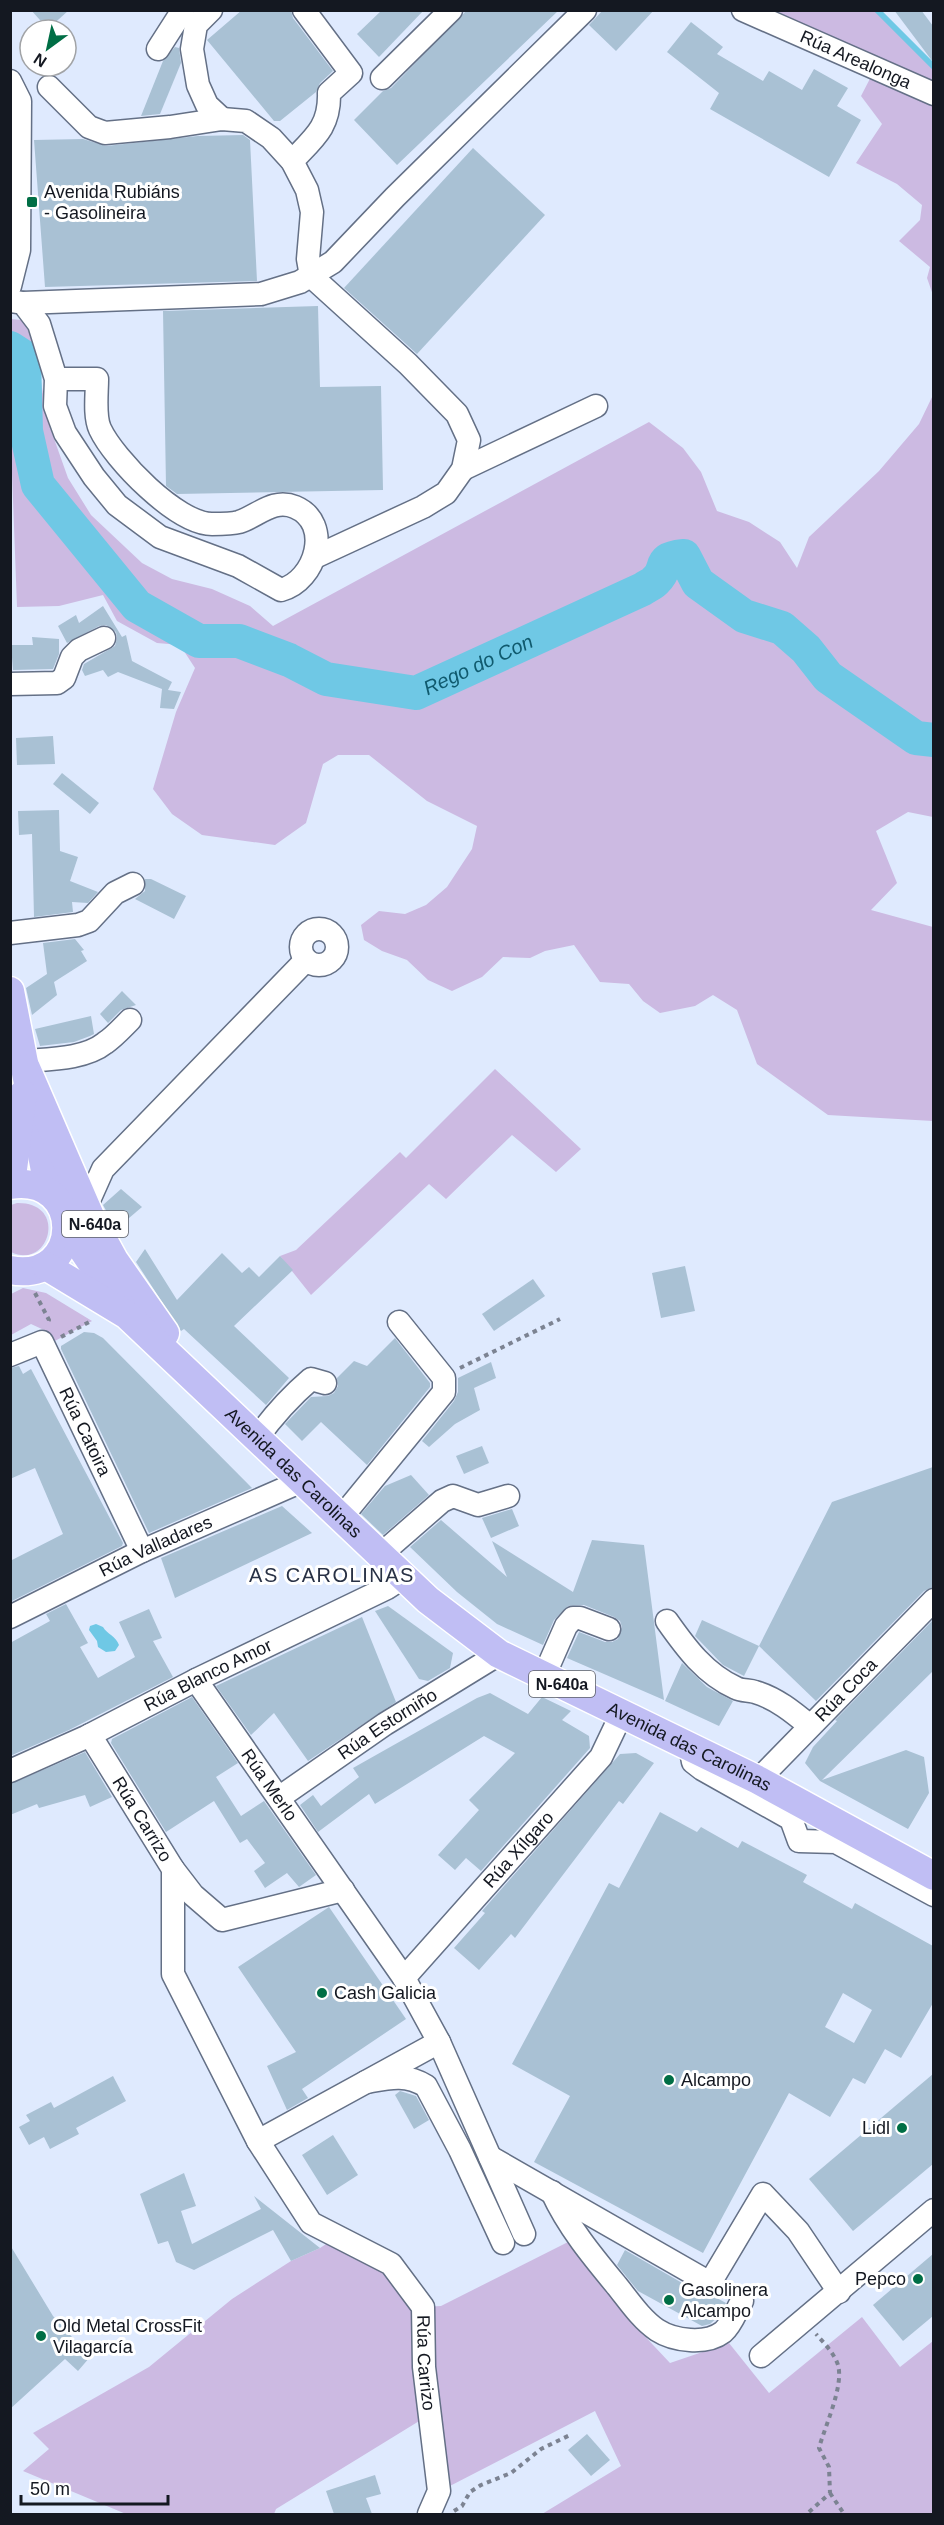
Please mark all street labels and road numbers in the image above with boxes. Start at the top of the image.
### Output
street label: Rúa Arealonga [797,26,915,93]
road number: N-640a [62,1211,128,1237]
street label: Rúa Catoira [55,1384,115,1480]
street label: Avenida das Carolinas [221,1404,366,1542]
street label: Rúa Valladares [96,1512,215,1581]
street label: Rúa Blanco Amor [141,1635,275,1715]
street label: Rúa Coca [811,1654,882,1726]
road number: N-640a [529,1671,595,1697]
street label: Rúa Estorniño [334,1685,441,1764]
street label: Avenida das Carolinas [604,1698,775,1795]
street label: Rúa Merlo [237,1745,301,1825]
street label: Rúa Carrizo [108,1773,176,1865]
street label: Rúa Xílgaro [479,1807,558,1892]
street label: Rúa Carrizo [413,2315,439,2412]

